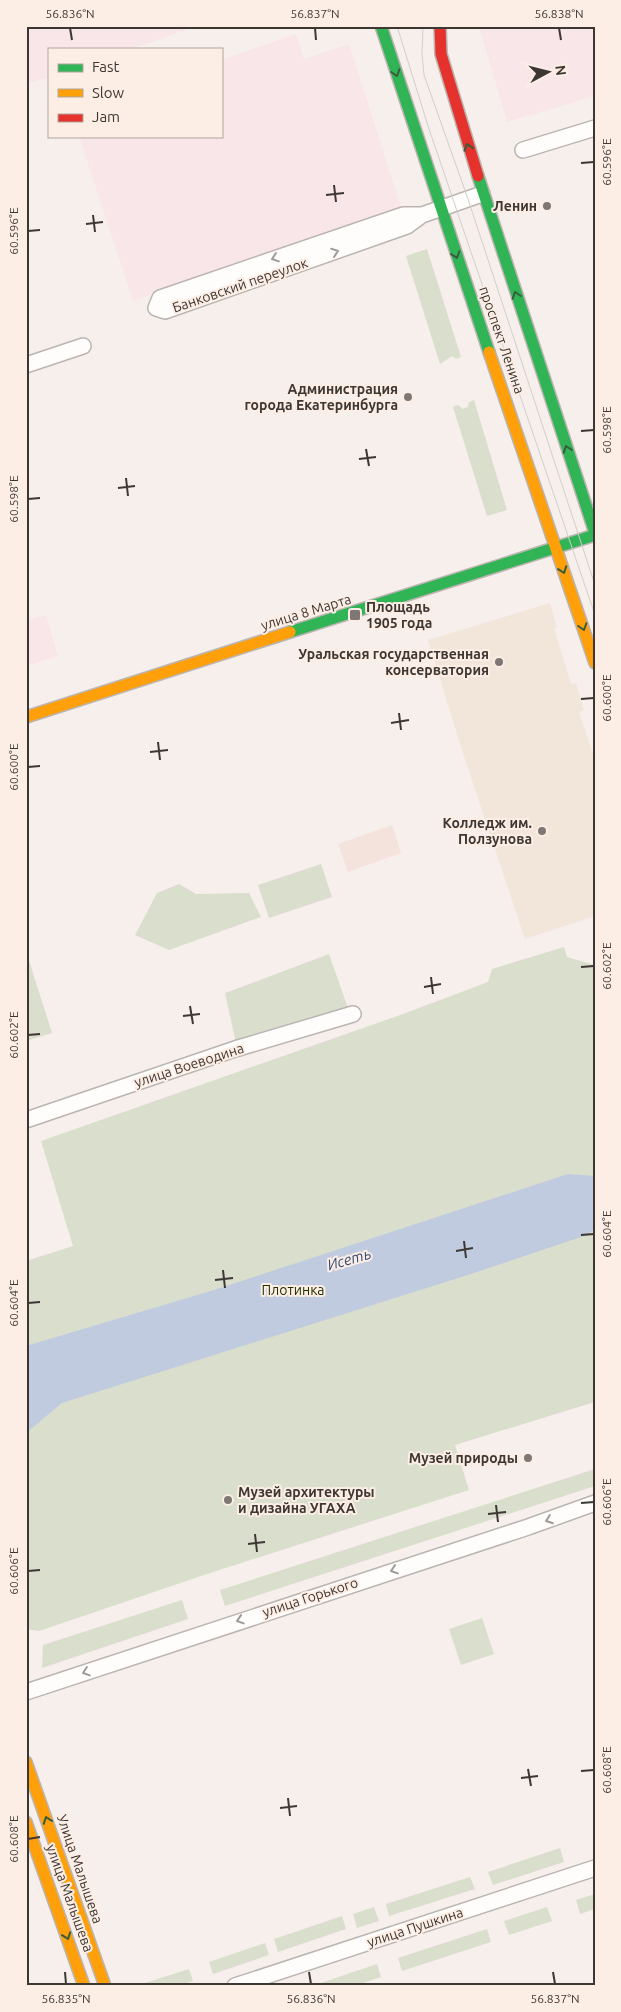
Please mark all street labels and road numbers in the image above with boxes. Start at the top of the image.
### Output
street label: Банковский переулок [170,254,310,316]
street label: проспект Ленина [476,284,528,396]
street label: улица 8 Марта [259,591,353,633]
street label: улица Воеводина [132,1040,246,1090]
street label: улица Горького [260,1574,360,1620]
street label: Улица Малышева [54,1812,106,1926]
street label: улица Малышева [43,1842,97,1954]
street label: улица Пушкина [365,1904,465,1950]

